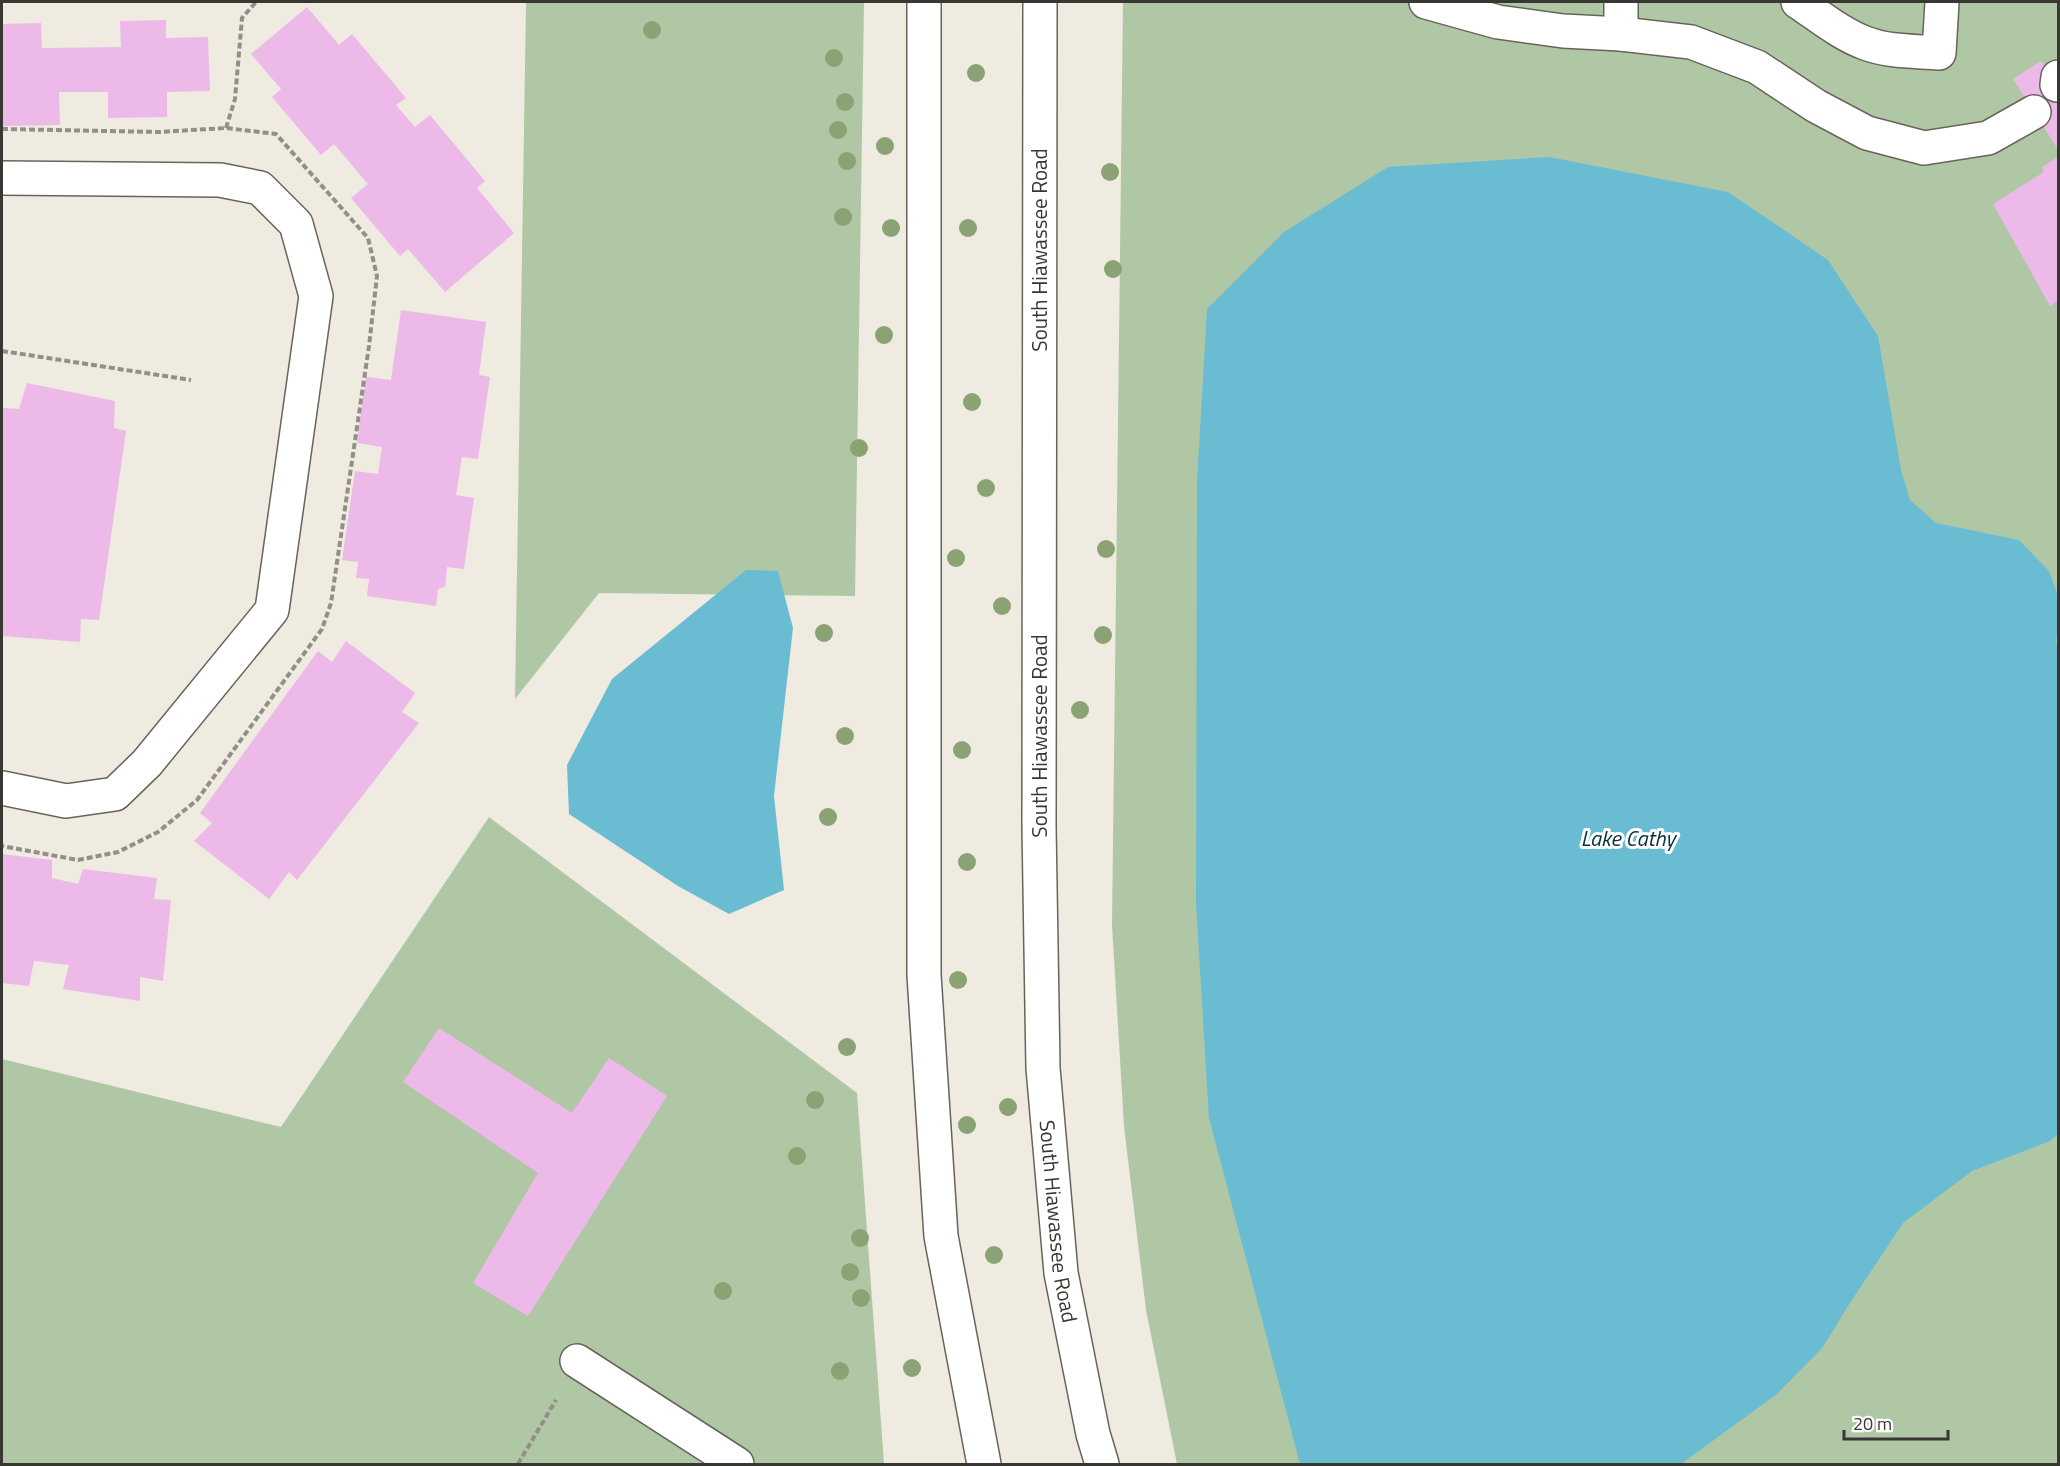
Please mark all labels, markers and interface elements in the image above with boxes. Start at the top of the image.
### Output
street label: South Hiawassee Road [1023,148,1055,352]
street label: South Hiawassee Road [1023,634,1055,838]
water label: Lake Cathy [1581,821,1678,855]
street label: South Hiawassee Road [1032,1119,1086,1325]
scale bar [1844,1403,1948,1441]
text: 20 m [1853,1410,1892,1437]

